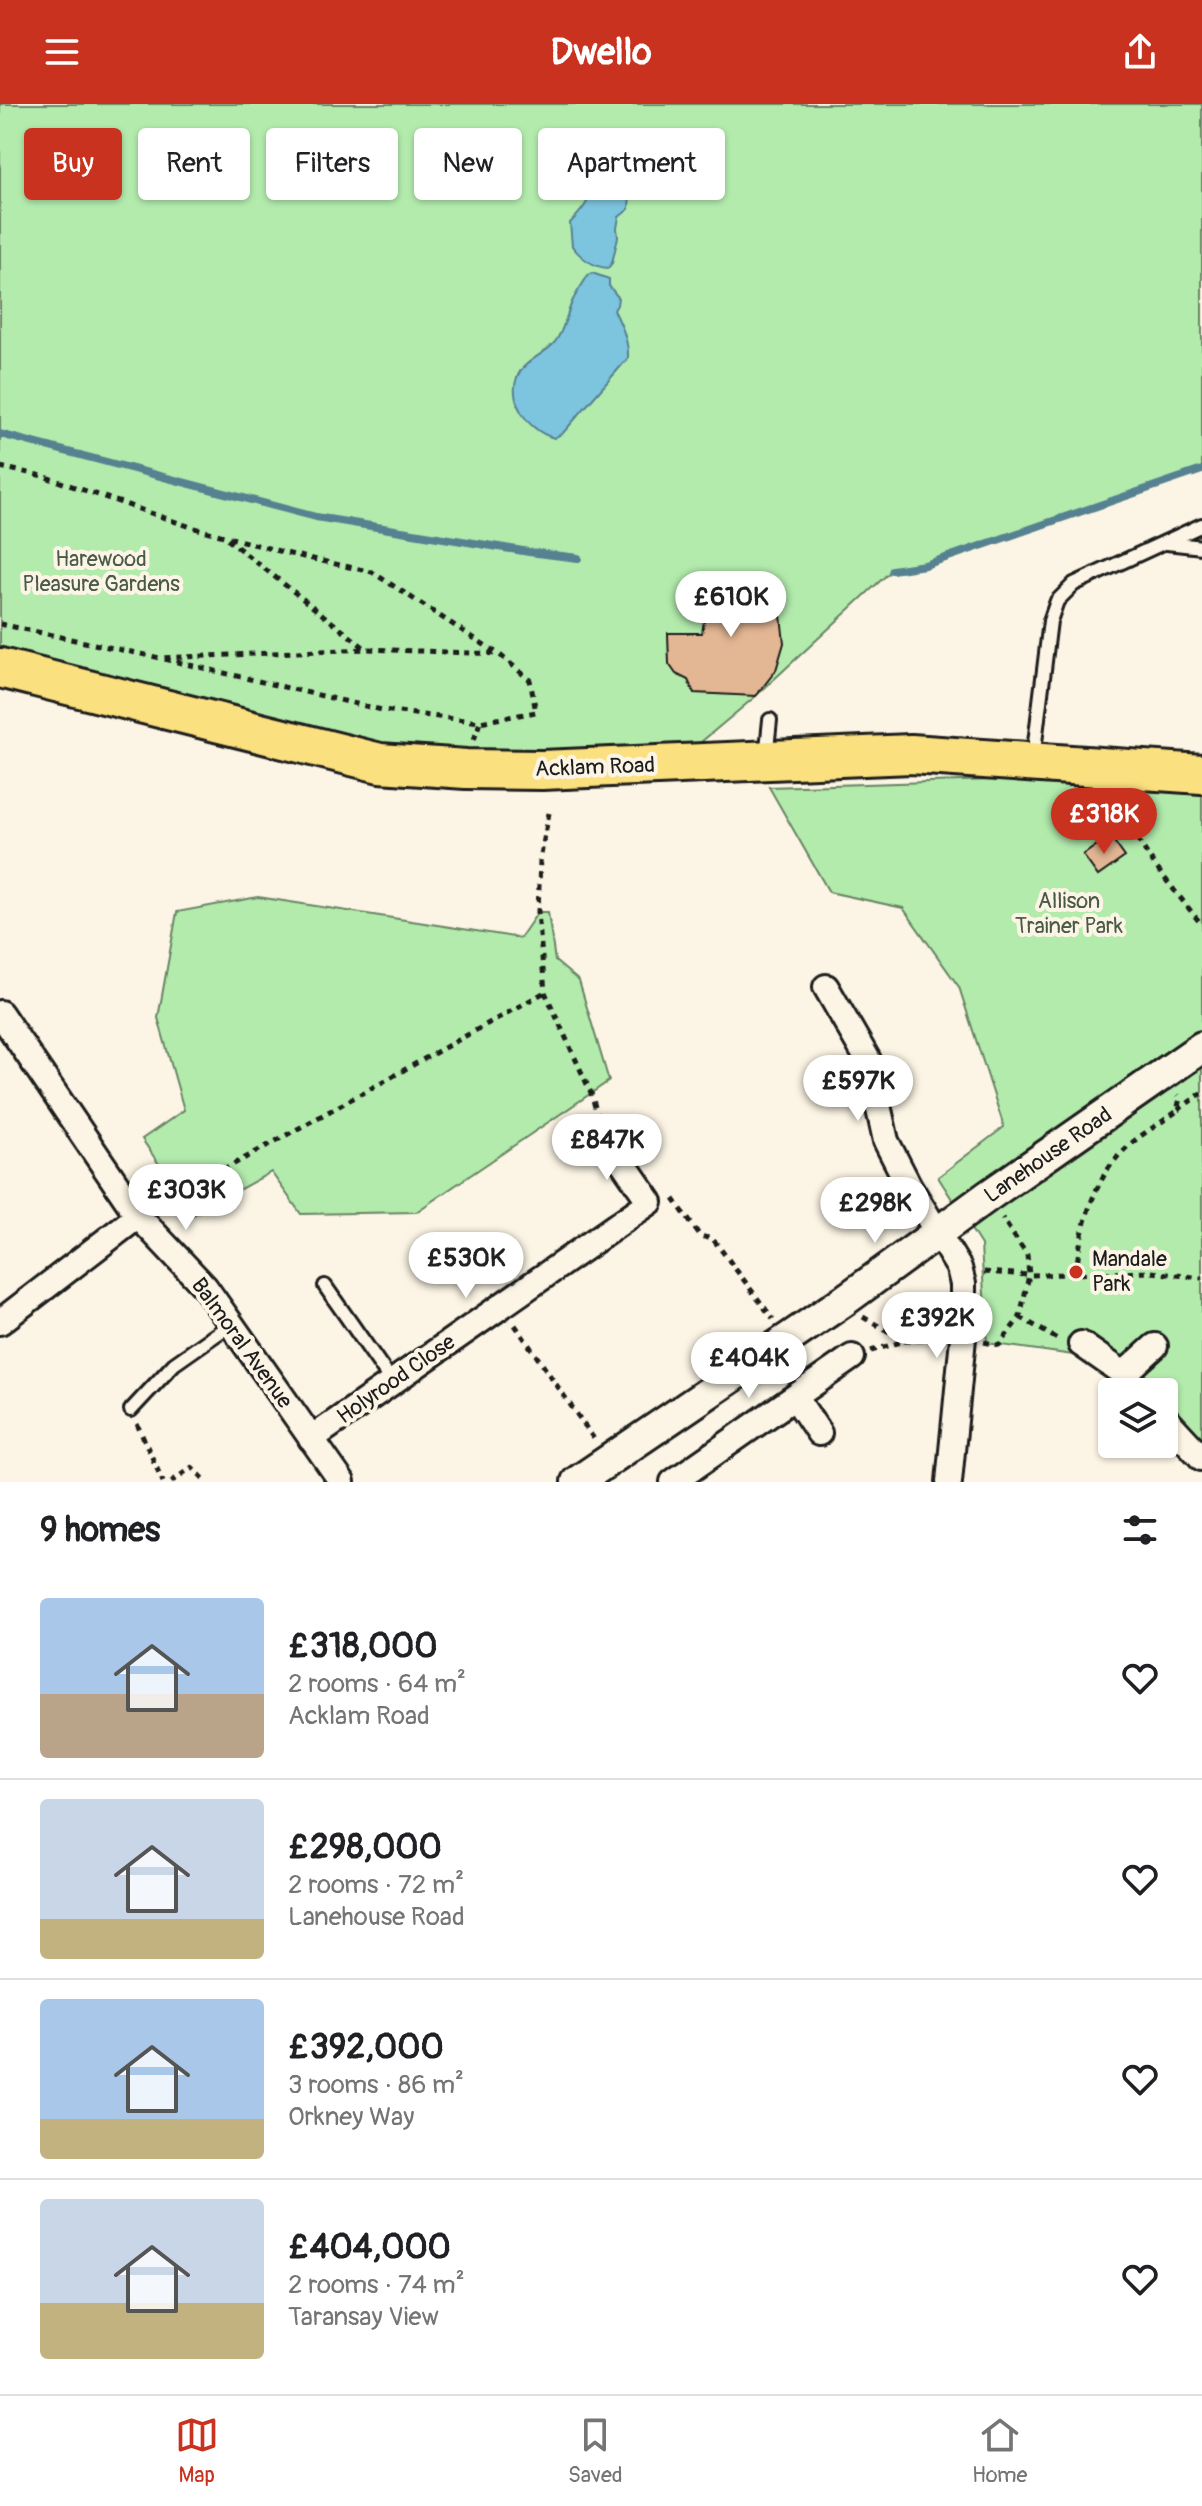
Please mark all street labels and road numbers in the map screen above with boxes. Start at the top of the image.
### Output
street label: Acklam Road [535,751,655,783]
street label: Lanehouse Road [979,1101,1117,1209]
street label: Balmoral Avenue [185,1272,299,1414]
street label: Holyrood Close [331,1328,461,1430]

